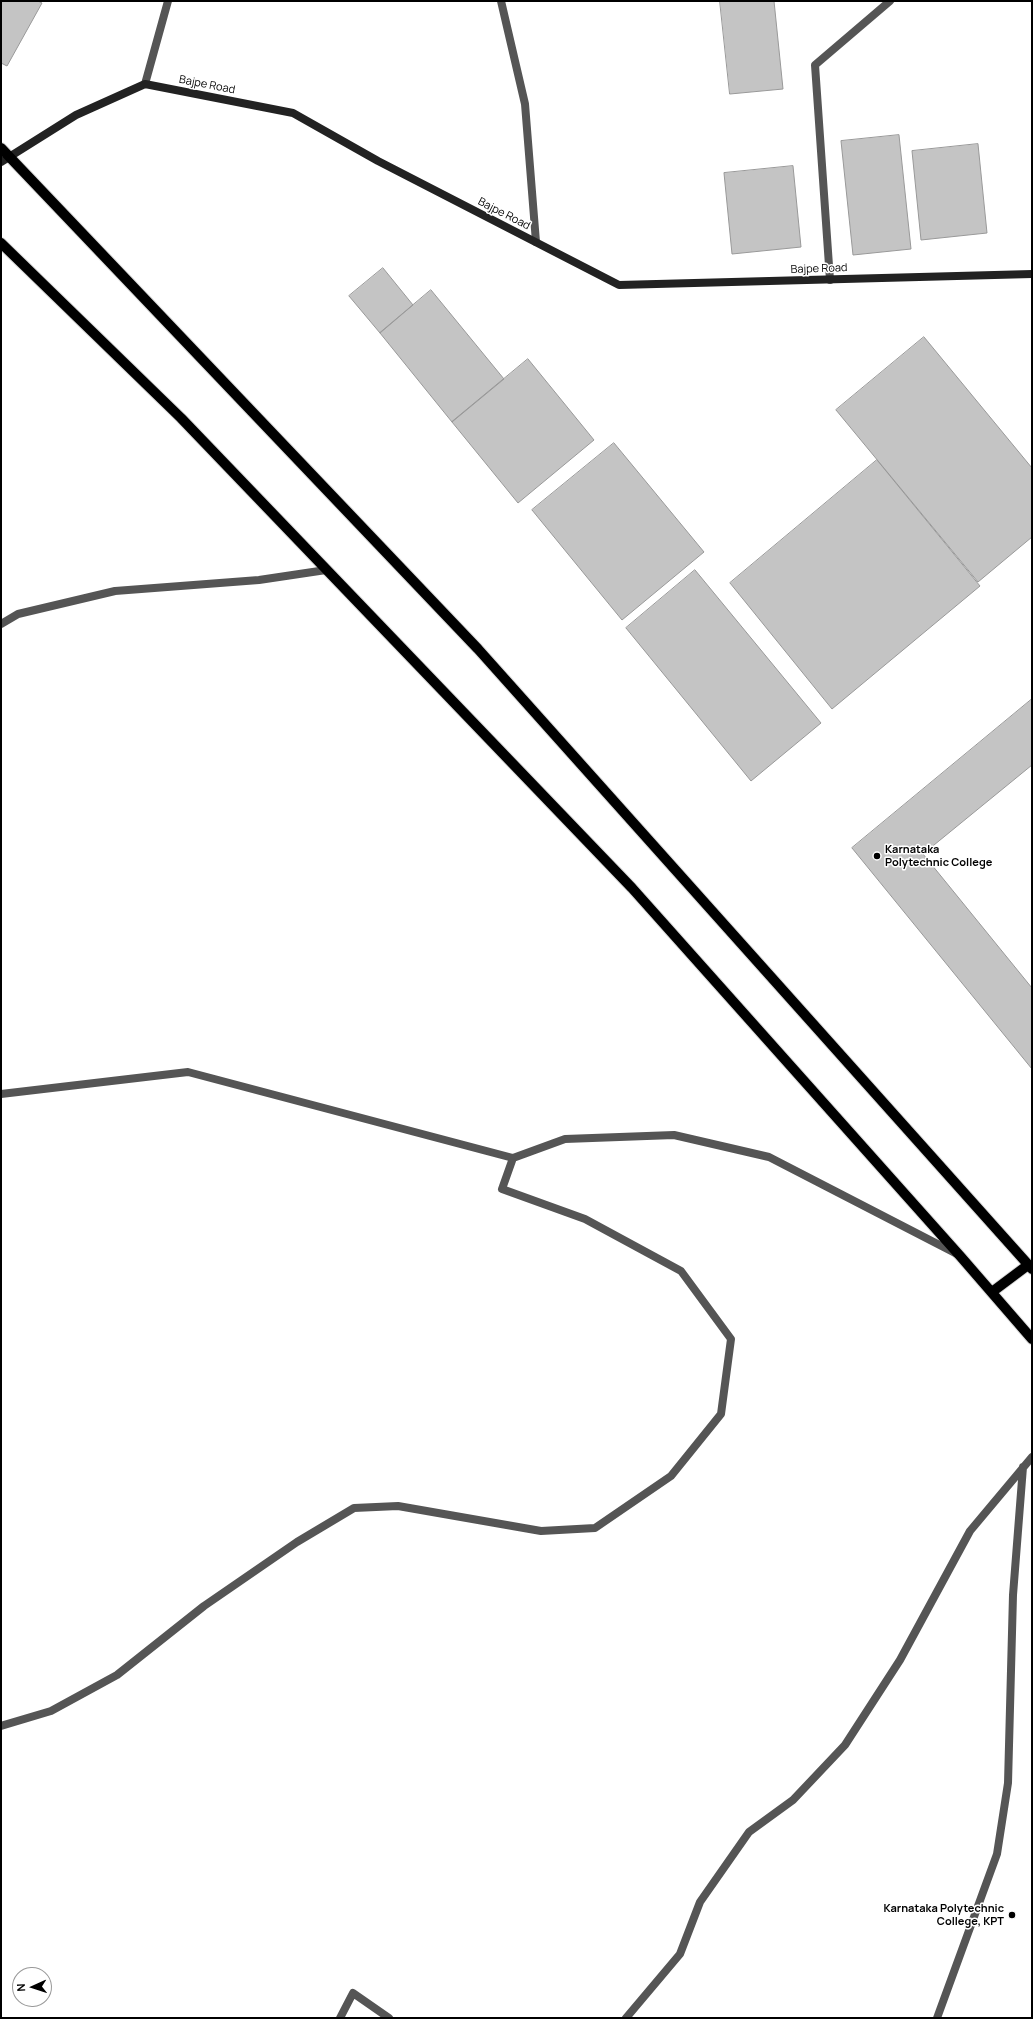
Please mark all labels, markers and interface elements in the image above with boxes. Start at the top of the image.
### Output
street label: Bajpe Road [178,73,236,97]
street label: Bajpe Road [476,195,532,233]
street label: Bajpe Road [790,261,848,277]
place label: Karnataka Polytechnic College [885,843,992,869]
marker: Karnataka Polytechnic College [872,851,882,861]
place label: Karnataka Polytechnic College, KPT [883,1902,1004,1928]
marker: Karnataka Polytechnic College, KPT [1007,1910,1017,1920]
north arrow [12,1967,52,2007]
text: N [13,1983,28,1992]

